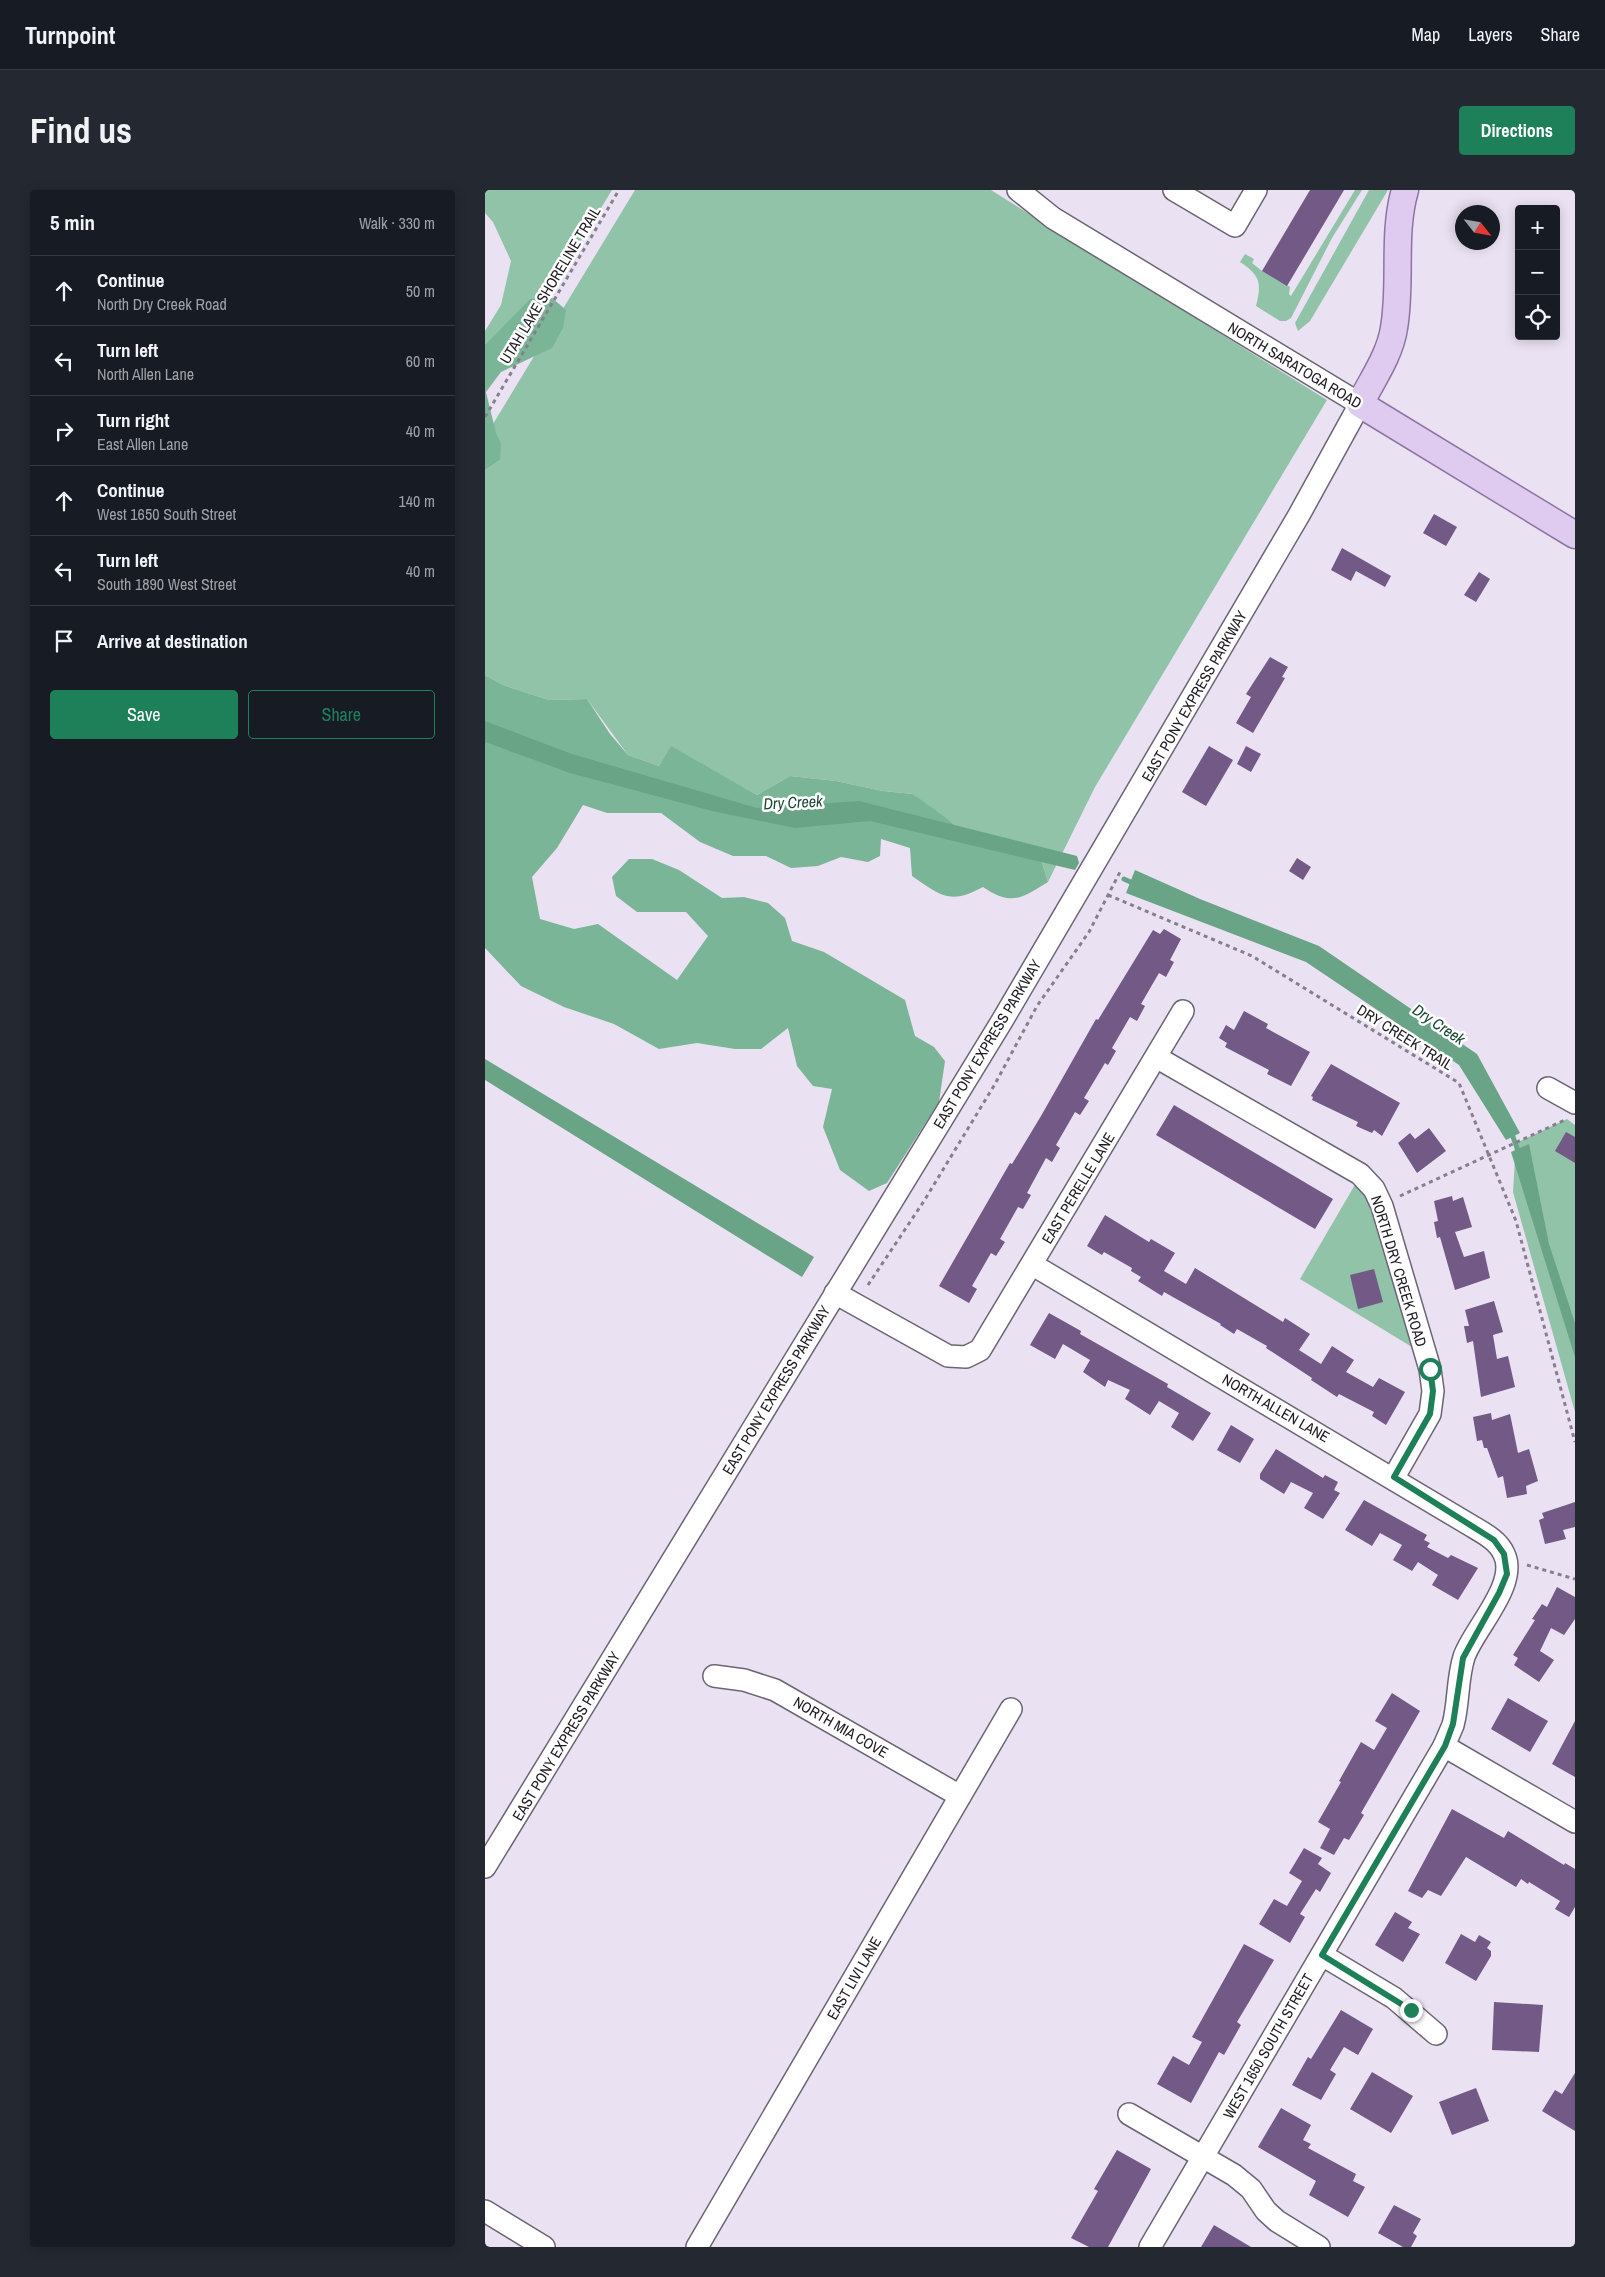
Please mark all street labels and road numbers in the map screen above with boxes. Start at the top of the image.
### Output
street label: UTAH LAKE SHORELINE TRAIL [495,202,605,368]
street label: NORTH SARATOGA ROAD [1224,317,1366,413]
street label: EAST PONY EXPRESS PARKWAY [1136,606,1252,785]
street label: EAST PONY EXPRESS PARKWAY [928,955,1046,1133]
street label: DRY CREEK TRAIL [1353,999,1457,1075]
street label: EAST PERELLE LANE [1036,1128,1120,1248]
street label: NORTH DRY CREEK ROAD [1366,1193,1432,1349]
street label: EAST PONY EXPRESS PARKWAY [717,1301,835,1479]
street label: NORTH ALLEN LANE [1218,1369,1334,1447]
street label: EAST PONY EXPRESS PARKWAY [507,1647,625,1825]
street label: NORTH MIA COVE [790,1691,892,1763]
street label: EAST LIVI LANE [822,1933,886,2023]
street label: WEST 1650 SOUTH STREET [1218,1969,1318,2122]

